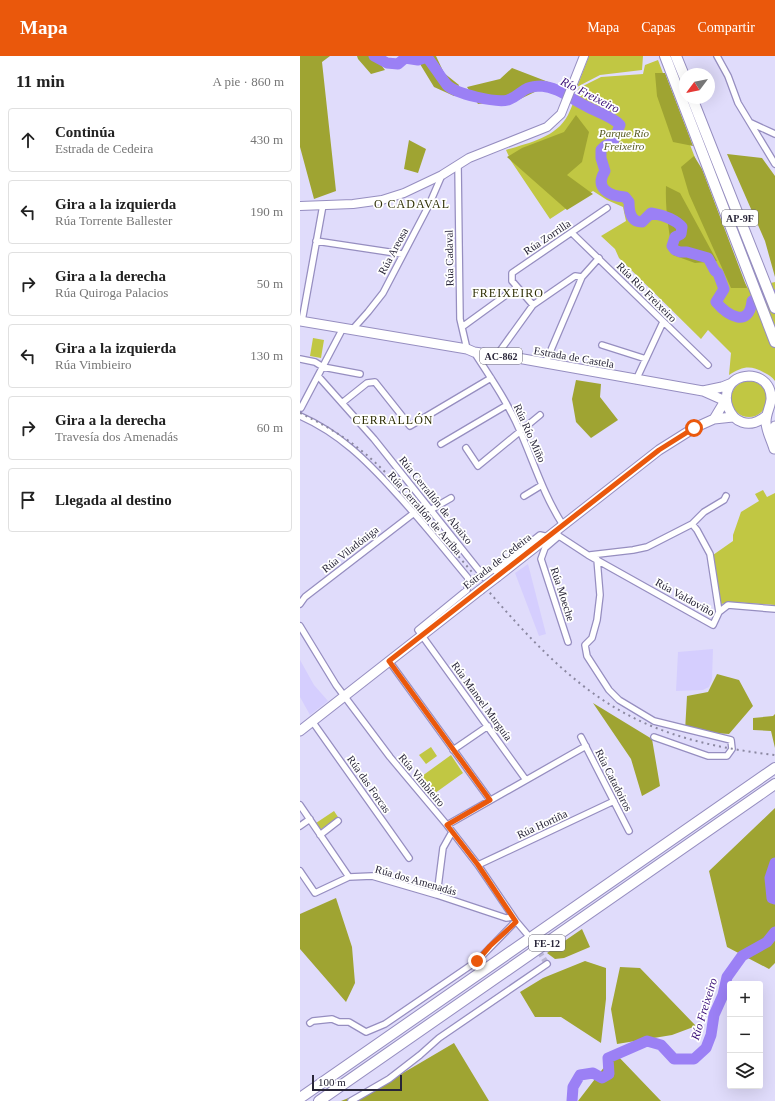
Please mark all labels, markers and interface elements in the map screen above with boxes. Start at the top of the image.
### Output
text: Mapa [20,17,68,38]
text: Mapa [587,20,619,35]
text: Capas [641,20,675,35]
text: Compartir [697,20,755,35]
north arrow [679,68,715,104]
text: 11 min [16,72,65,91]
text: A pie · 860 m [213,74,284,89]
water label: Río Freixeiro [557,74,622,116]
text: Continúa [55,124,115,140]
park label: Parque Río Freixeiro [598,127,649,152]
icon: ahead [17,129,39,151]
text: 430 m [250,132,283,147]
text: Estrada de Cedeira [55,141,153,156]
text: Gira a la izquierda [55,196,176,212]
district label: O CADAVAL [374,197,450,211]
icon: left [17,201,39,223]
text: 190 m [250,204,283,219]
road number: AP-9F [722,210,758,226]
text: Rúa Torrente Ballester [55,213,172,228]
street label: Rúa Zorrilla [521,217,573,257]
street label: Rúa Areosa [376,226,410,276]
street label: Rúa Cadaval [443,230,455,286]
street label: Rúa Rio Freixeiro [615,260,680,325]
text: Gira a la derecha [55,268,166,284]
icon: right [17,273,39,295]
text: 50 m [257,276,283,291]
text: Rúa Quiroga Palacios [55,285,168,300]
district label: FREIXEIRO [472,286,544,300]
text: Gira a la izquierda [55,340,176,356]
street label: Estrada de Castela [533,344,615,370]
icon: left [17,345,39,367]
text: 130 m [250,348,283,363]
road number: AC-862 [480,348,522,364]
text: Rúa Vimbieiro [55,357,132,372]
street label: Rúa Río Miño [512,402,548,465]
text: Gira a la derecha [55,412,166,428]
district label: CERRALLÓN [353,413,434,427]
icon: right [17,417,39,439]
route start [685,419,703,437]
text: 60 m [257,420,283,435]
text: Travesía dos Amenadás [55,429,178,444]
street label: Rúa Cerrallón de Abaixo [397,454,475,547]
street label: Rúa Cerrallón de Arriba [386,469,464,557]
icon: arrive [17,489,39,511]
text: Llegada al destino [55,492,172,508]
street label: Rúa Viladóniga [319,523,381,575]
street label: Estrada de Cedeira [461,531,534,591]
street label: Rúa Moeche [549,566,577,623]
street label: Rúa Valdoviño [653,576,717,618]
street label: Rúa Manoel Murguía [449,659,515,743]
street label: Rúa Catadoiros [593,747,635,813]
street label: Rúa Vimbieiro [397,751,448,809]
street label: Rúa das Forcas [345,753,393,815]
street label: Rúa Hortiña [515,807,569,841]
street label: Rúa dos Amenadás [374,863,458,897]
road number: FE-12 [529,935,565,951]
route end [468,952,486,970]
water label: Río Freixeiro [688,976,720,1043]
map controls [727,981,763,1089]
button: + [727,981,763,1017]
button: − [727,1017,763,1053]
button: layers [727,1053,763,1089]
scale bar [312,1073,402,1092]
text: 100 m [318,1076,346,1088]

